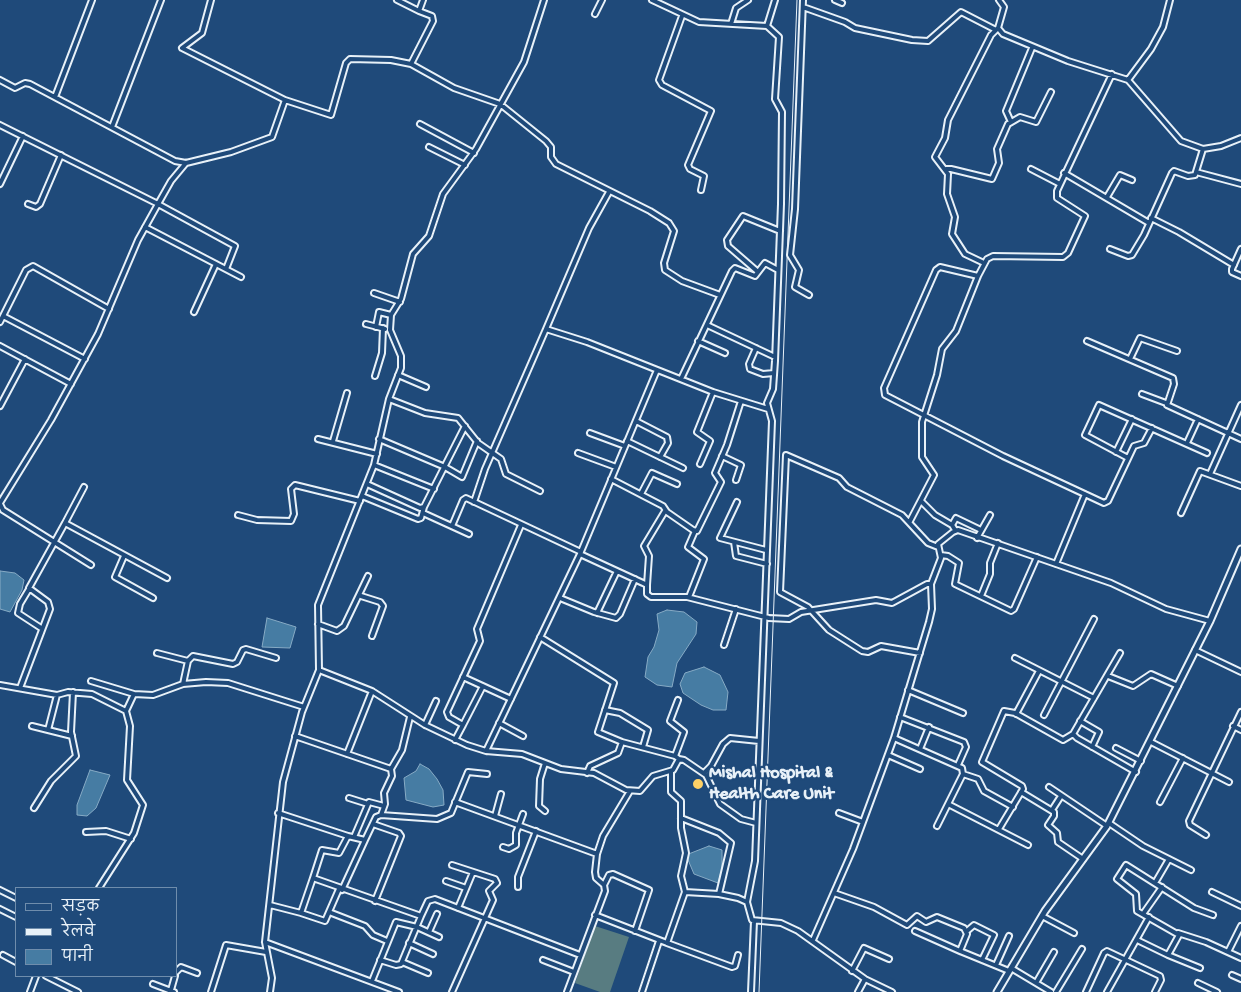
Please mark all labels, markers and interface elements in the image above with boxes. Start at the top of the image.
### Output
place label: Mishal Hospital & Health Care Unit [709,763,834,806]
marker: Mishal Hospital & Health Care Unit [691,777,705,791]
legend [15,887,178,977]
text: सड़क [62,899,99,917]
text: रेलवे [62,924,95,942]
text: पानी [62,949,93,967]

